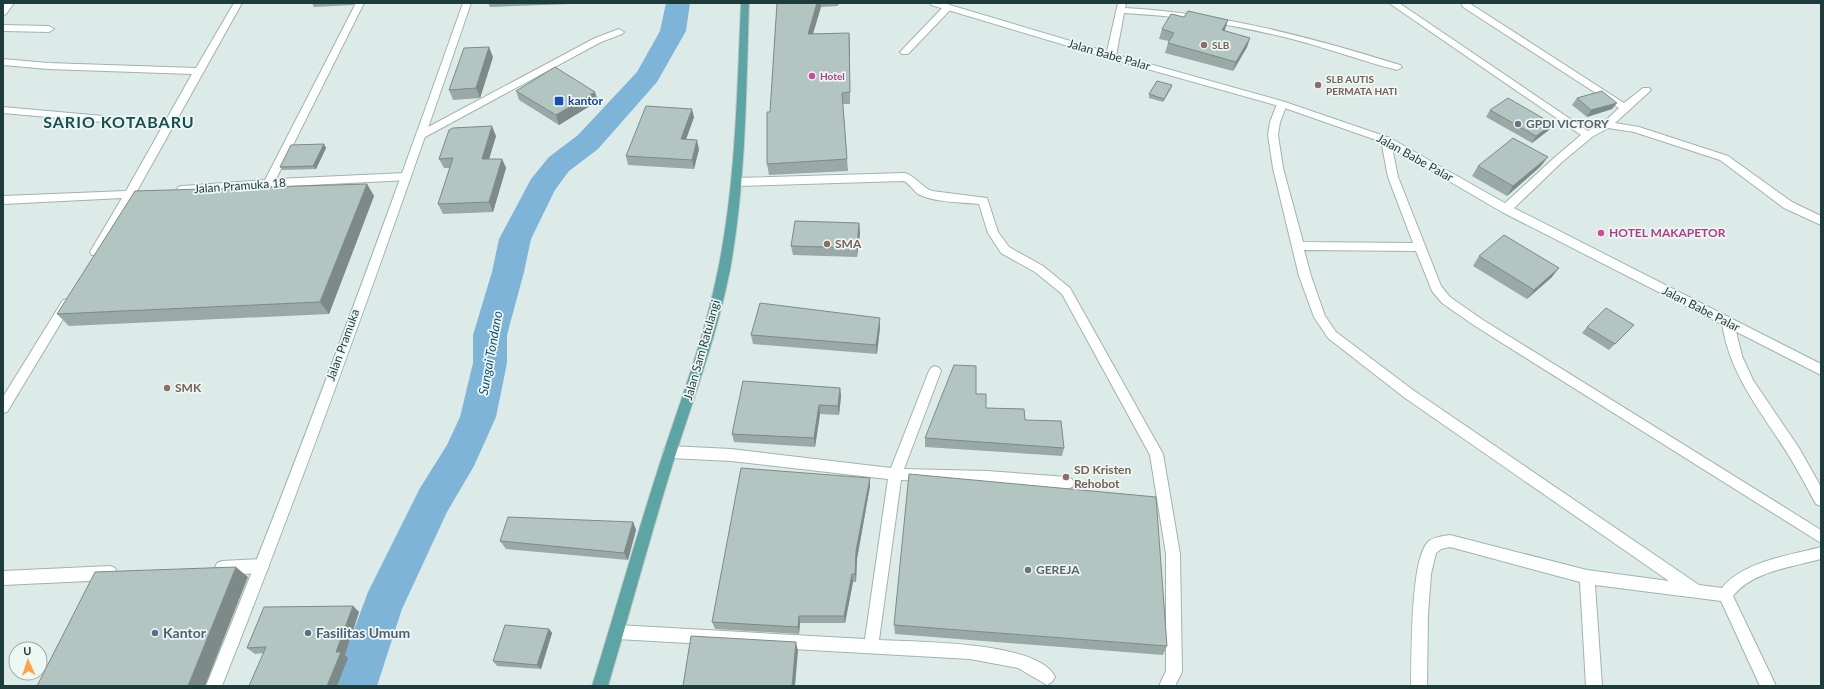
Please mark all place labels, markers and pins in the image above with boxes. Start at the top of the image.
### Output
place label: SLB [1212,39,1230,51]
marker: SLB [1199,40,1209,50]
place label: Hotel [820,70,845,82]
marker: Hotel [807,71,817,81]
place label: SLB AUTIS PERMATA HATI [1326,73,1397,97]
marker: SLB AUTIS PERMATA HATI [1313,80,1323,90]
place label: kantor [568,93,603,108]
marker: kantor [553,95,565,107]
place label: GPDI VICTORY [1526,116,1609,131]
marker: GPDI VICTORY [1513,119,1523,129]
place label: HOTEL MAKAPETOR [1609,225,1726,240]
marker: HOTEL MAKAPETOR [1596,228,1606,238]
place label: SMA [835,236,862,251]
marker: SMA [822,239,832,249]
place label: SMK [175,380,202,395]
marker: SMK [162,383,172,393]
place label: SD Kristen Rehobot [1074,462,1131,491]
marker: SD Kristen Rehobot [1061,472,1071,482]
place label: GEREJA [1036,562,1080,577]
marker: GEREJA [1023,565,1033,575]
place label: Kantor [163,624,207,641]
place label: Fasilitas Umum [316,624,410,641]
marker: Kantor [150,628,160,638]
marker: Fasilitas Umum [303,628,313,638]

